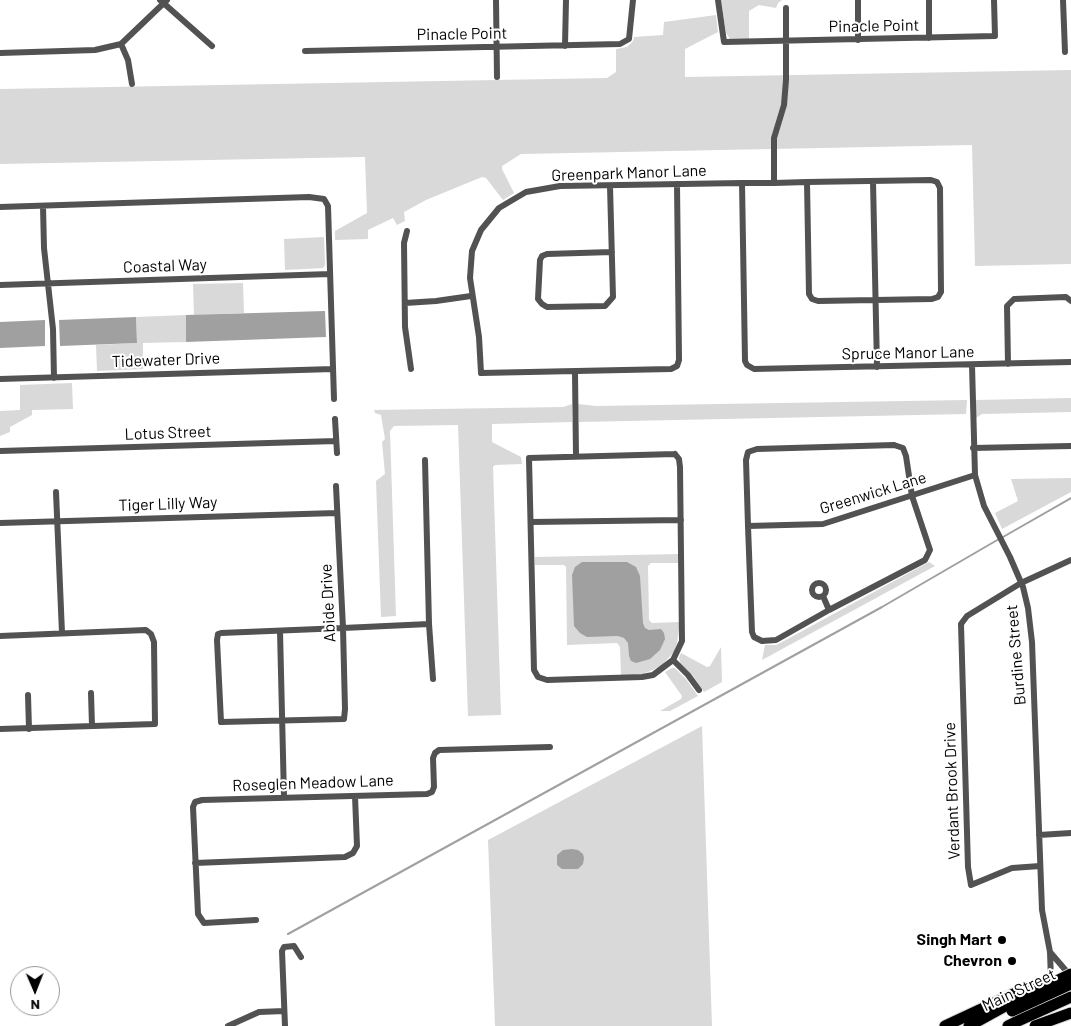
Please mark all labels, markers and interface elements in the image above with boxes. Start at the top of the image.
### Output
street label: Pinacle Point [829,16,919,36]
street label: Pinacle Point [417,24,507,44]
street label: Greenpark Manor Lane [551,161,707,185]
street label: Coastal Way [123,255,207,277]
street label: Spruce Manor Lane [841,342,975,364]
street label: Tidewater Drive [112,349,220,371]
street label: Lotus Street [124,422,212,444]
street label: Greenwick Lane [817,468,929,518]
street label: Tiger Lilly Way [118,493,218,515]
street label: Abide Drive [316,563,340,643]
street label: Burdine Street [1002,604,1030,706]
street label: Verdant Brook Drive [940,722,964,860]
street label: Roseglen Meadow Lane [232,771,394,795]
place label: Singh Mart [917,930,992,950]
marker: Singh Mart [996,934,1008,946]
place label: Chevron [943,951,1002,971]
marker: Chevron [1006,955,1018,967]
street label: Main Street [979,965,1059,1015]
north arrow [10,966,60,1016]
text: N [30,997,40,1014]

